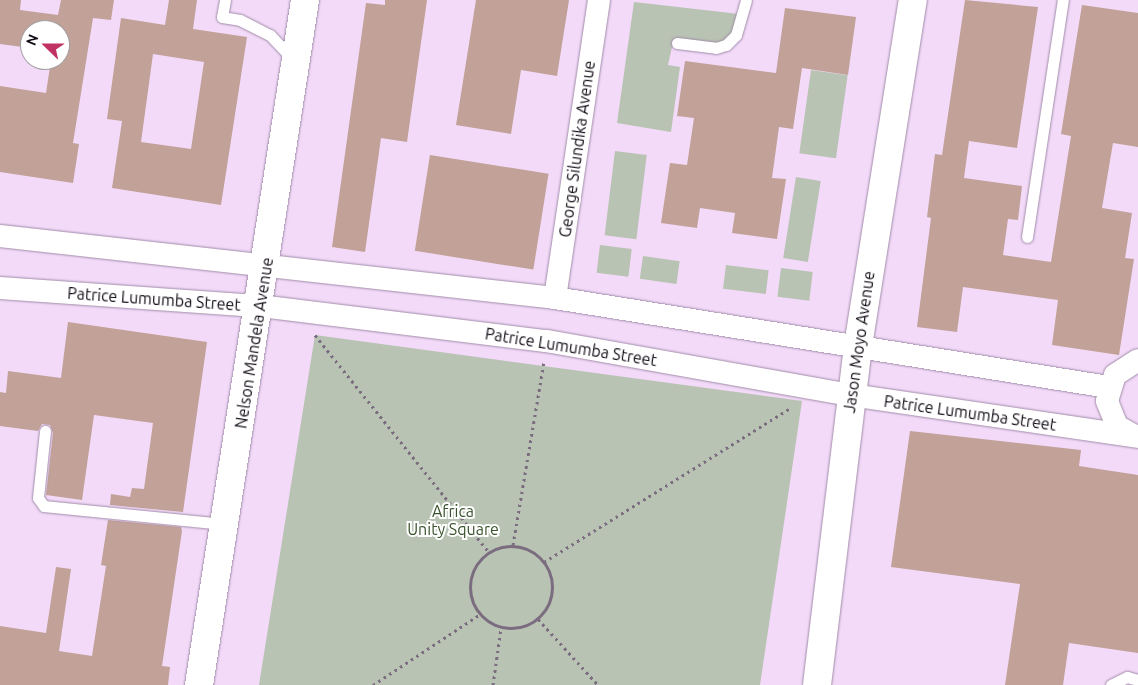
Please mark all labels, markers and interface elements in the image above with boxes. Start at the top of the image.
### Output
north arrow [20,20,70,70]
text: N [23,32,41,48]
street label: George Silundika Avenue [555,59,599,239]
street label: Nelson Mandela Avenue [231,256,277,430]
street label: Jason Moyo Avenue [840,270,878,414]
street label: Patrice Lumumba Street [67,283,241,315]
street label: Patrice Lumumba Street [484,324,658,370]
street label: Patrice Lumumba Street [883,391,1057,435]
park label: Africa Unity Square [407,501,499,539]

